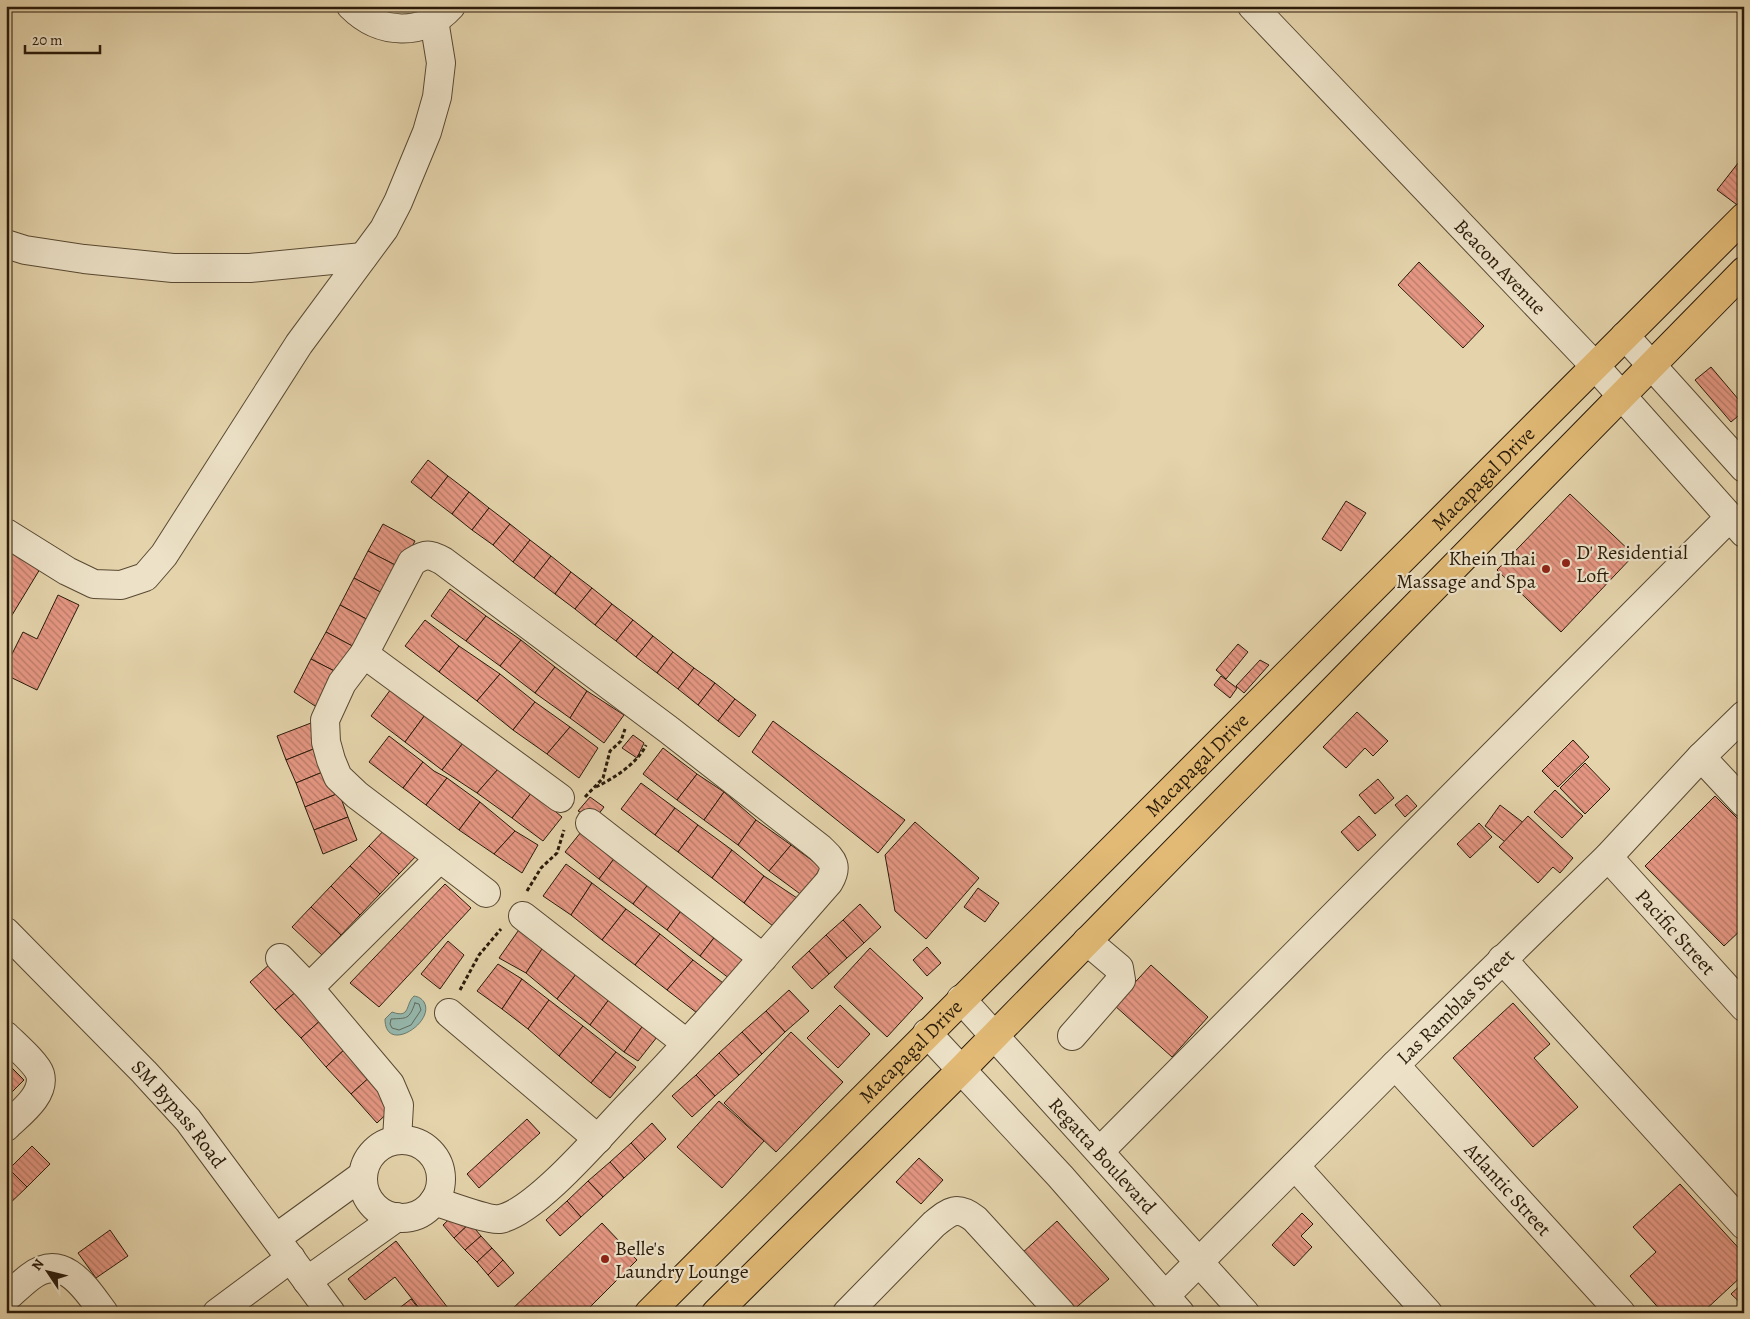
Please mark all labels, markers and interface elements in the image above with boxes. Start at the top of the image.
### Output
scale bar [25,22,100,54]
text: 20 m [32,30,63,50]
street label: Beacon Avenue [1448,213,1552,320]
street label: Macapagal Drive [1425,420,1541,536]
place label: D' Residential Loft [1576,539,1688,589]
place label: Khein Thai Massage and Spa [1396,545,1537,595]
marker: D' Residential Loft [1560,557,1572,569]
marker: Khein Thai Massage and Spa [1540,563,1552,575]
street label: Macapagal Drive [1139,707,1255,823]
street label: Pacific Street [1630,883,1722,981]
street label: Las Ramblas Street [1390,942,1520,1070]
street label: Macapagal Drive [853,993,968,1109]
street label: SM Bypass Road [126,1054,232,1173]
street label: Regatta Boulevard [1043,1091,1163,1220]
street label: Atlantic Street [1458,1136,1558,1242]
place label: Belle's Laundry Lounge [615,1235,749,1285]
north arrow [22,1246,72,1296]
marker: Belle's Laundry Lounge [599,1253,611,1265]
text: N [27,1255,48,1274]

